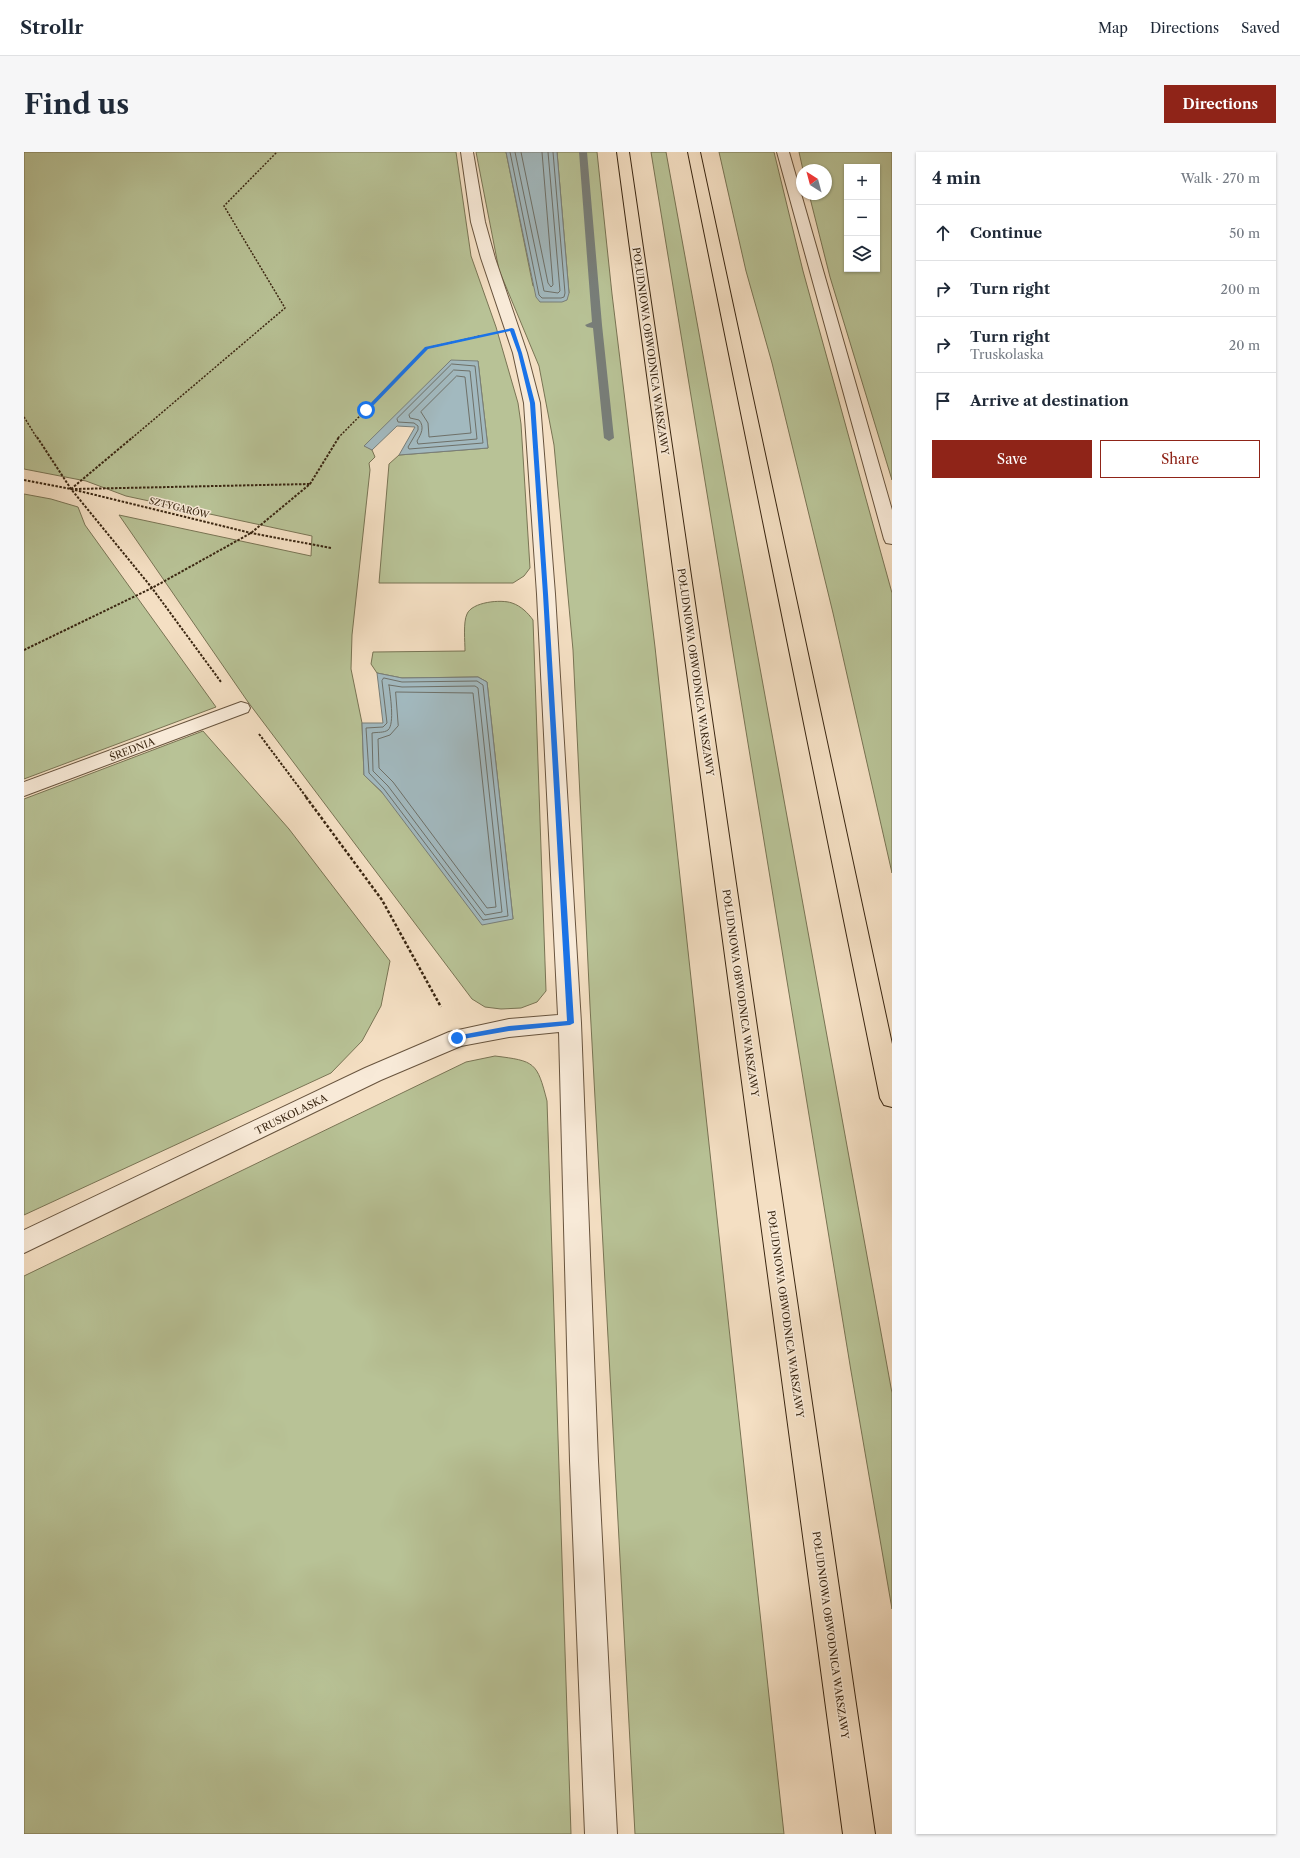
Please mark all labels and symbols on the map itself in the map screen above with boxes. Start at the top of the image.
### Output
north arrow [796,164,832,200]
street label: POŁUDNIOWA OBWODNICA WARSZAWY [629,246,672,457]
route start [357,401,375,419]
street label: SZTYGARÓW [148,495,211,521]
street label: POŁUDNIOWA OBWODNICA WARSZAWY [674,567,717,778]
street label: ŚREDNIA [108,735,157,764]
street label: POŁUDNIOWA OBWODNICA WARSZAWY [719,888,762,1099]
route end [448,1029,466,1047]
street label: TRUSKOLASKA [253,1091,330,1138]
street label: POŁUDNIOWA OBWODNICA WARSZAWY [764,1209,807,1420]
street label: POŁUDNIOWA OBWODNICA WARSZAWY [809,1530,852,1741]

